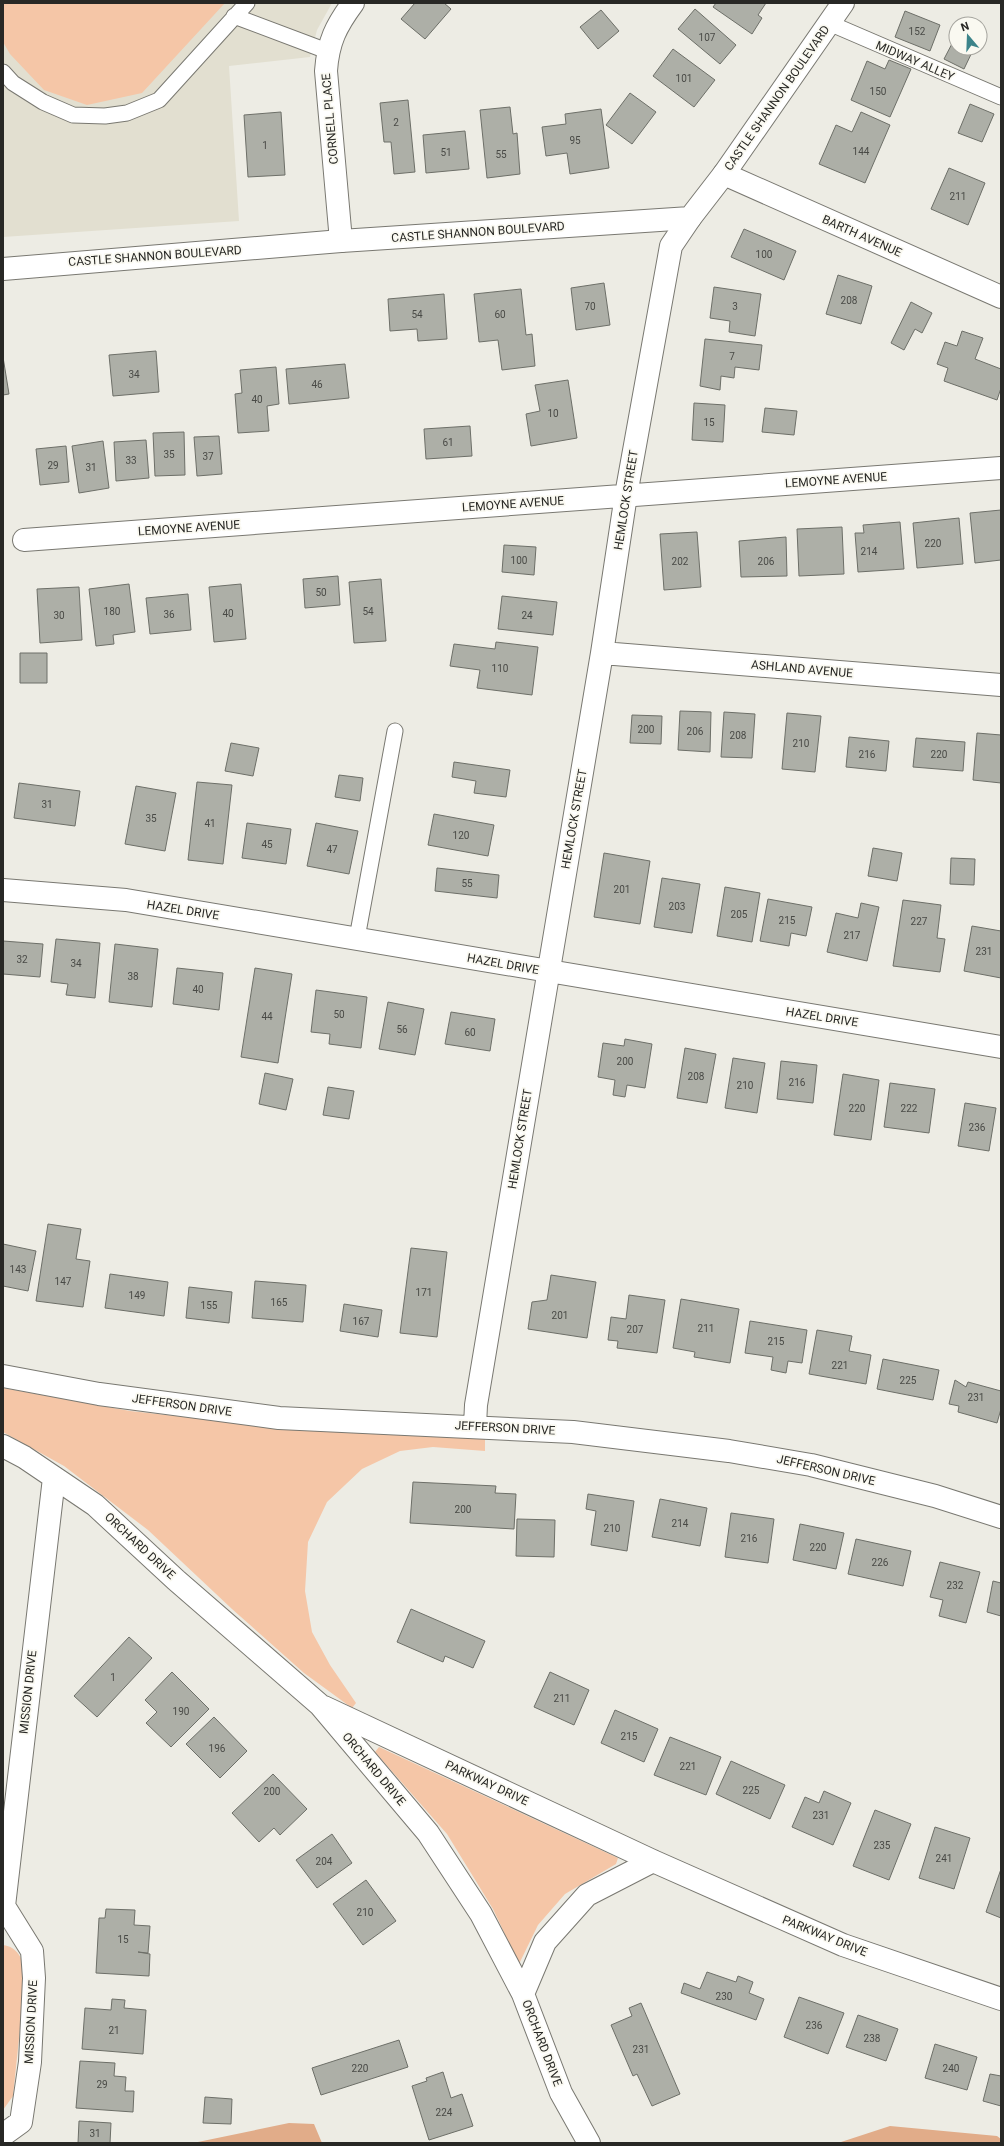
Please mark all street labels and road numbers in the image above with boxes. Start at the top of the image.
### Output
street label: CASTLE SHANNON BOULEVARD [721,23,833,173]
street label: MIDWAY ALLEY [873,38,957,84]
street label: CORNELL PLACE [319,73,341,165]
street label: BARTH AVENUE [820,212,904,260]
street label: CASTLE SHANNON BOULEVARD [391,219,565,245]
street label: CASTLE SHANNON BOULEVARD [68,243,242,269]
street label: HEMLOCK STREET [611,449,641,551]
street label: LEMOYNE AVENUE [784,469,888,491]
street label: LEMOYNE AVENUE [461,493,565,515]
street label: LEMOYNE AVENUE [137,517,241,539]
street label: ASHLAND AVENUE [750,658,854,680]
street label: HEMLOCK STREET [558,768,590,870]
street label: HAZEL DRIVE [146,897,220,923]
street label: HAZEL DRIVE [466,951,540,977]
street label: HAZEL DRIVE [785,1004,859,1030]
street label: HEMLOCK STREET [505,1088,535,1190]
street label: JEFFERSON DRIVE [131,1391,233,1419]
street label: JEFFERSON DRIVE [454,1418,556,1438]
street label: JEFFERSON DRIVE [775,1452,877,1488]
street label: ORCHARD DRIVE [102,1510,178,1582]
street label: MISSION DRIVE [17,1649,39,1735]
street label: ORCHARD DRIVE [339,1730,409,1809]
street label: PARKWAY DRIVE [443,1758,531,1809]
street label: PARKWAY DRIVE [780,1913,870,1959]
street label: MISSION DRIVE [22,1979,40,2064]
street label: ORCHARD DRIVE [519,1998,565,2088]

